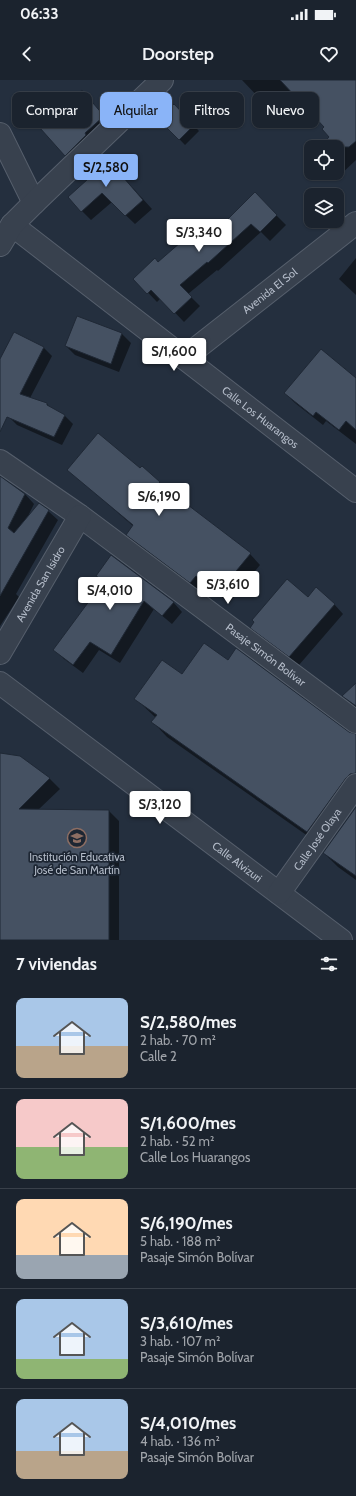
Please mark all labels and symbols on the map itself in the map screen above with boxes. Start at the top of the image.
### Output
pin: S/2,580 [69,154,143,188]
pin: S/3,340 [162,219,236,253]
street label: Avenida El Sol [239,265,300,317]
pin: S/1,600 [137,338,211,372]
street label: Calle Los Huarangos [219,383,302,451]
pin: S/6,190 [122,483,196,517]
street label: Avenida San Isidro [13,544,68,624]
pin: S/3,610 [191,571,265,605]
pin: S/4,010 [73,577,147,611]
street label: Pasaje Simón Bolívar [223,620,309,690]
pin: S/3,120 [123,791,197,825]
street label: Calle José Olaya [290,805,345,873]
school or university icon: Institución Educativa José de San Martín [66,827,88,849]
street label: Calle Alvizuri [209,838,265,885]
place label: Institución Educativa José de San Martín [29,850,125,877]

